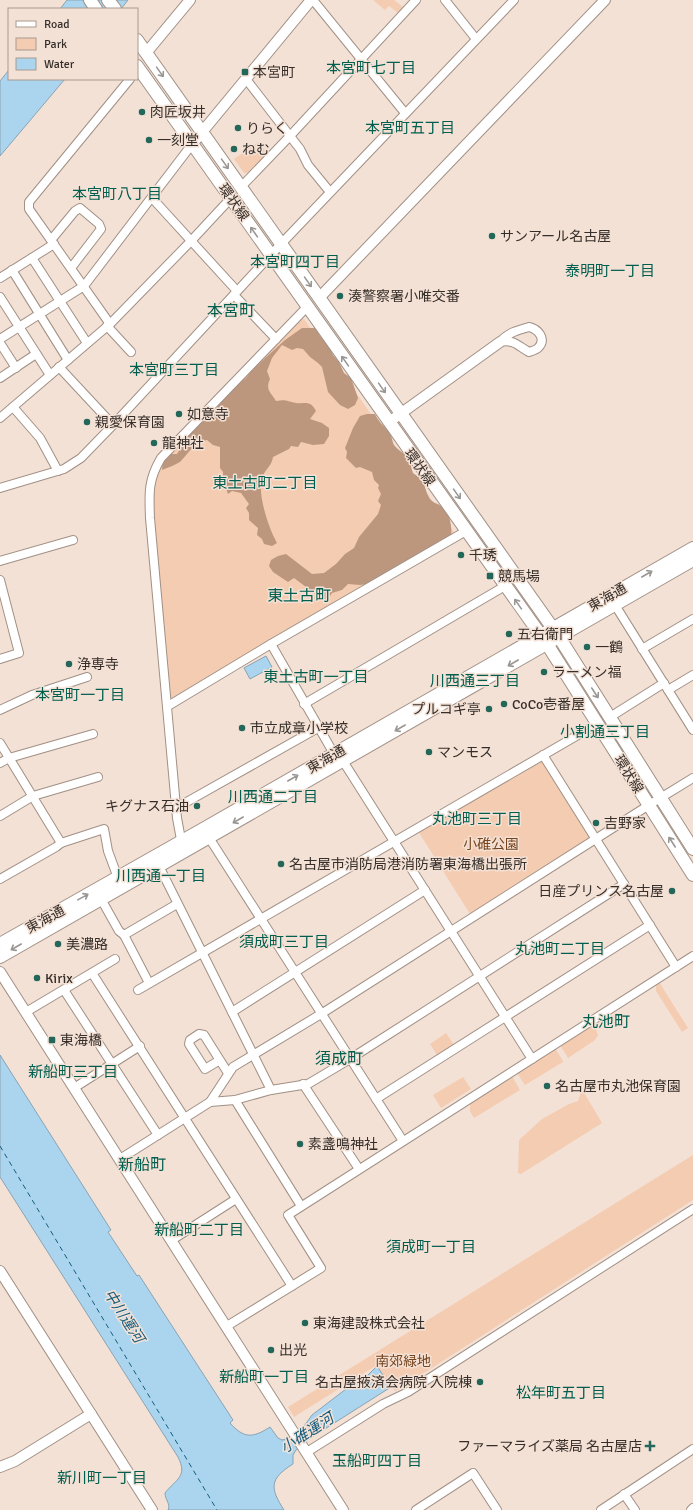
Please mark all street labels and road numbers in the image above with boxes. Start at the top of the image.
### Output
street label: 環状線 [215,180,253,224]
street label: 環状線 [401,445,439,489]
street label: 東海通 [585,580,630,615]
street label: 東海通 [304,742,349,777]
street label: 環状線 [610,752,647,797]
street label: 東海通 [23,902,68,937]

